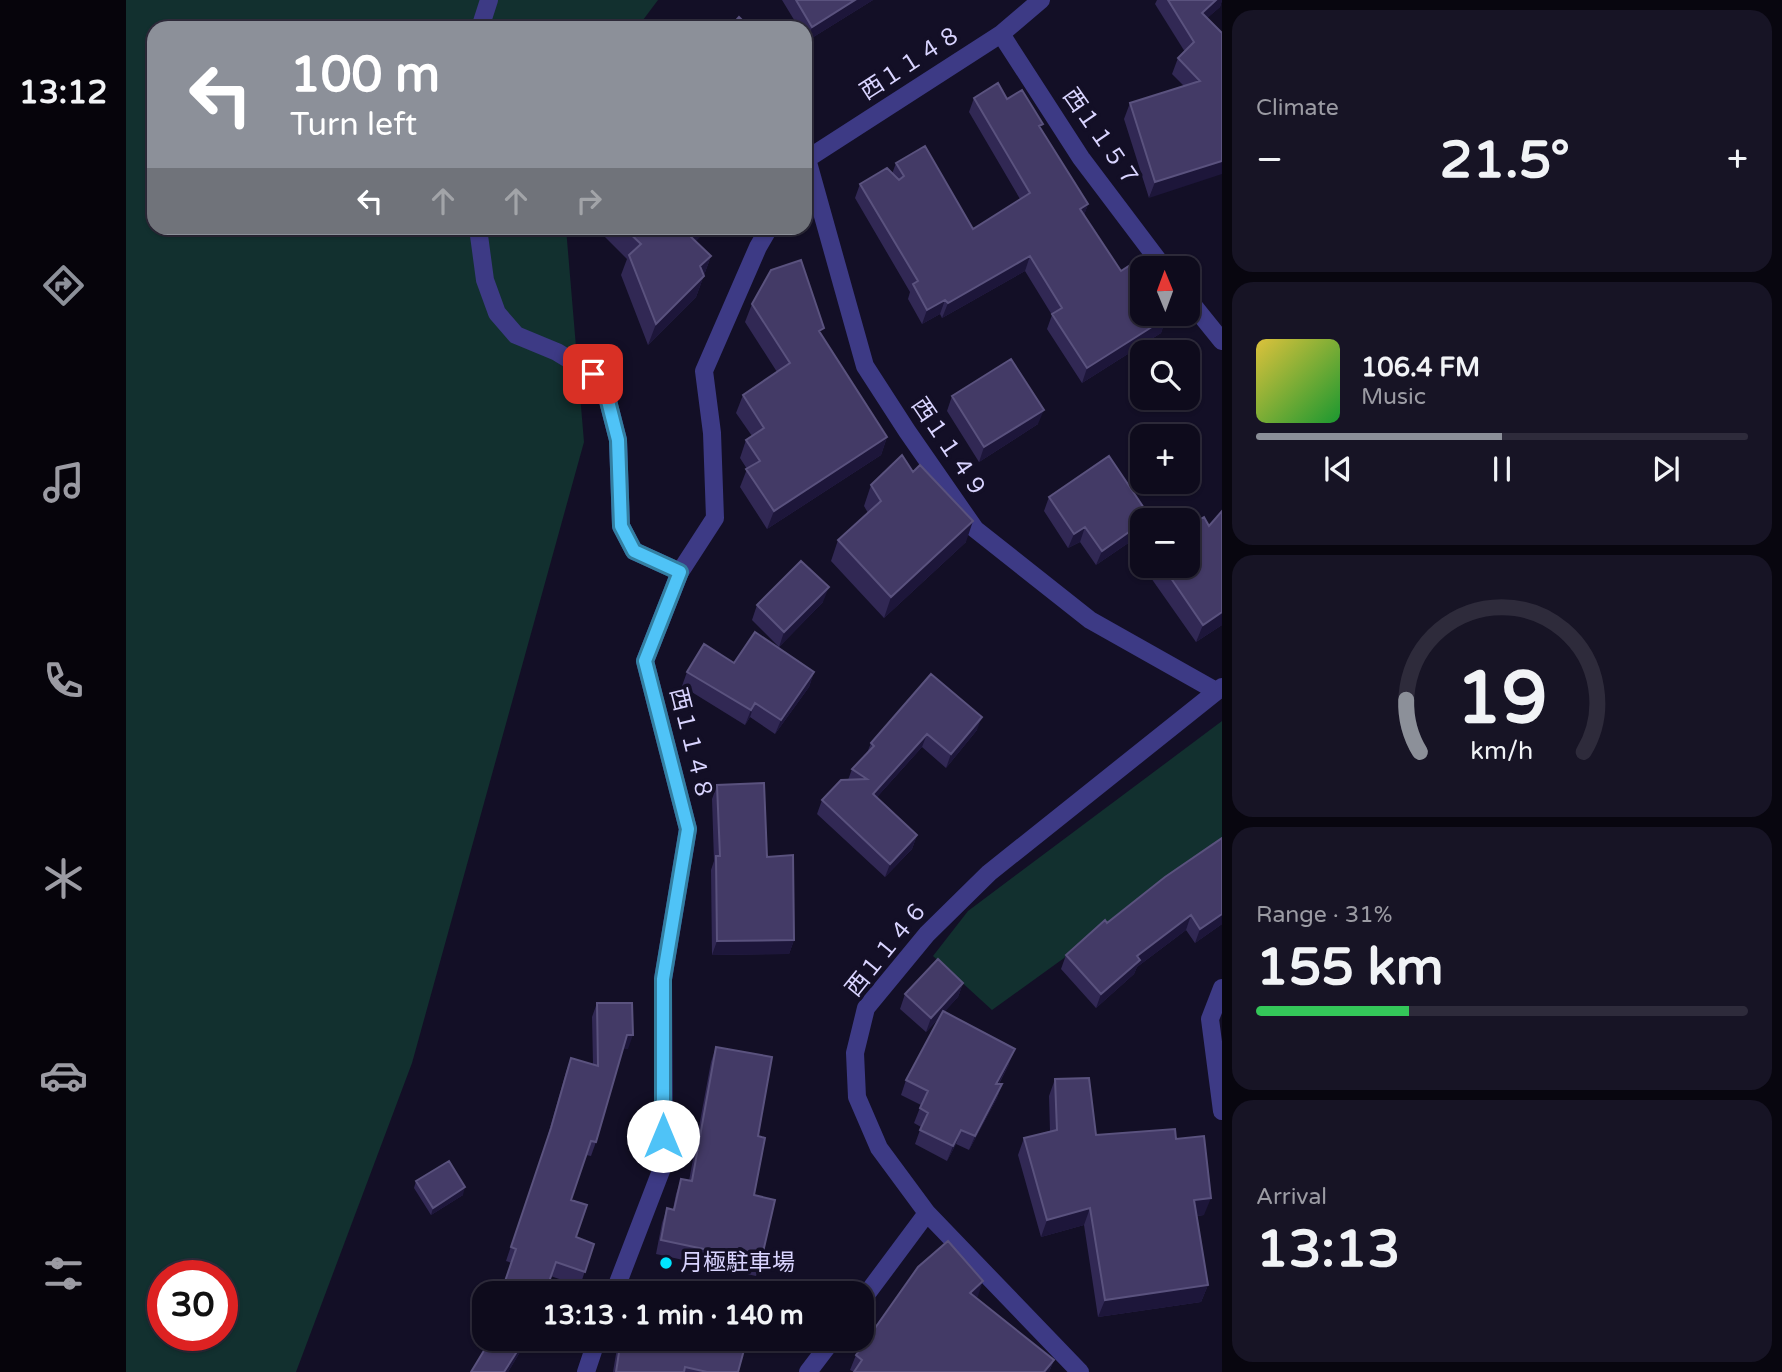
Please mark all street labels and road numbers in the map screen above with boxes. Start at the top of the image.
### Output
street label: 西１１４８ [855,20,967,106]
street label: 西１１５７ [1057,83,1145,193]
street label: 西１１４９ [905,393,993,503]
street label: 西１１４８ [664,685,718,803]
street label: 西１１４６ [840,896,934,1002]

